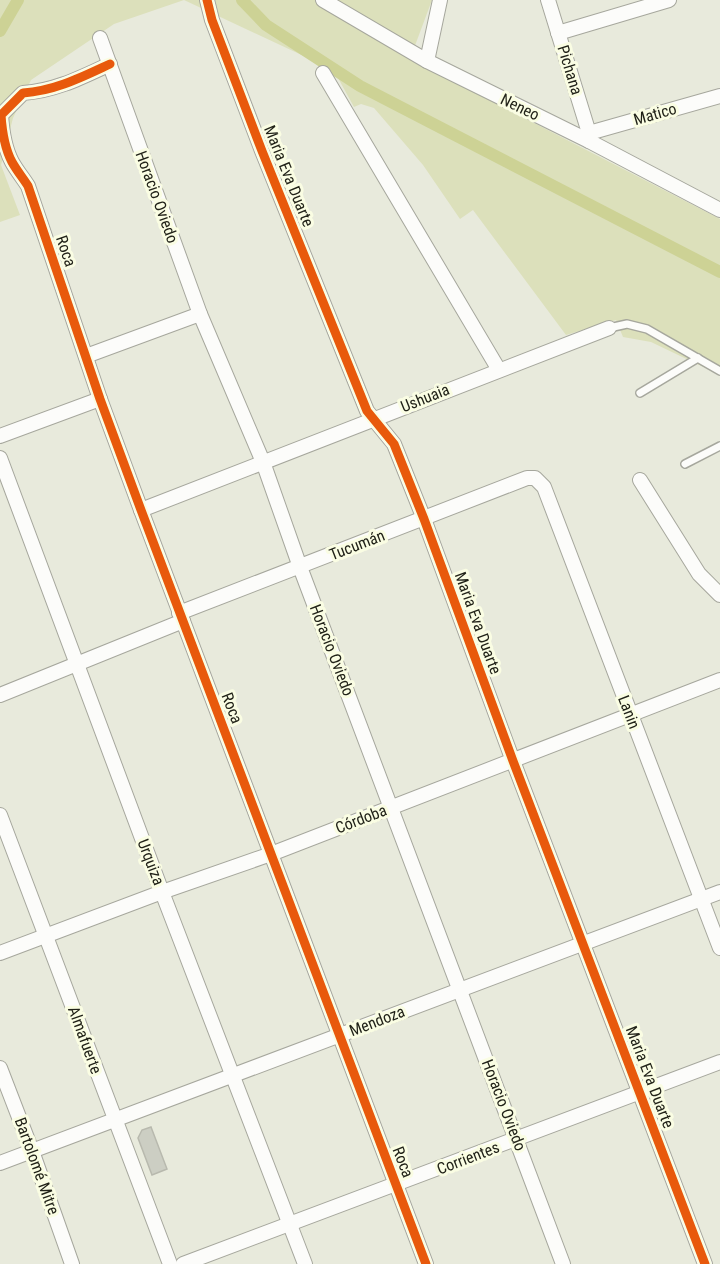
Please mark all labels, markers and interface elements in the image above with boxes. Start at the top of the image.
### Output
street label: Pichana [553,43,587,97]
street label: Neneo [498,90,542,124]
street label: Matico [631,99,679,129]
street label: Maria Eva Duarte [260,123,318,229]
street label: Horacio Oviedo [132,148,182,246]
street label: Roca [52,233,80,269]
street label: Ushuaia [398,380,452,416]
street label: Tucumán [327,526,387,564]
street label: Maria Eva Duarte [451,569,505,677]
street label: Horacio Oviedo [306,602,358,698]
street label: Roca [217,690,247,726]
street label: Lanin [614,693,644,731]
street label: Córdoba [333,801,389,837]
street label: Urquiza [134,836,168,888]
street label: Mendoza [347,1002,407,1040]
street label: Almafuerte [64,1004,106,1076]
street label: Maria Eva Duarte [622,1023,678,1131]
street label: Horacio Oviedo [478,1057,530,1153]
street label: Bartolomé Mitre [11,1115,63,1217]
street label: Corrientes [434,1137,502,1179]
street label: Roca [388,1144,418,1180]

